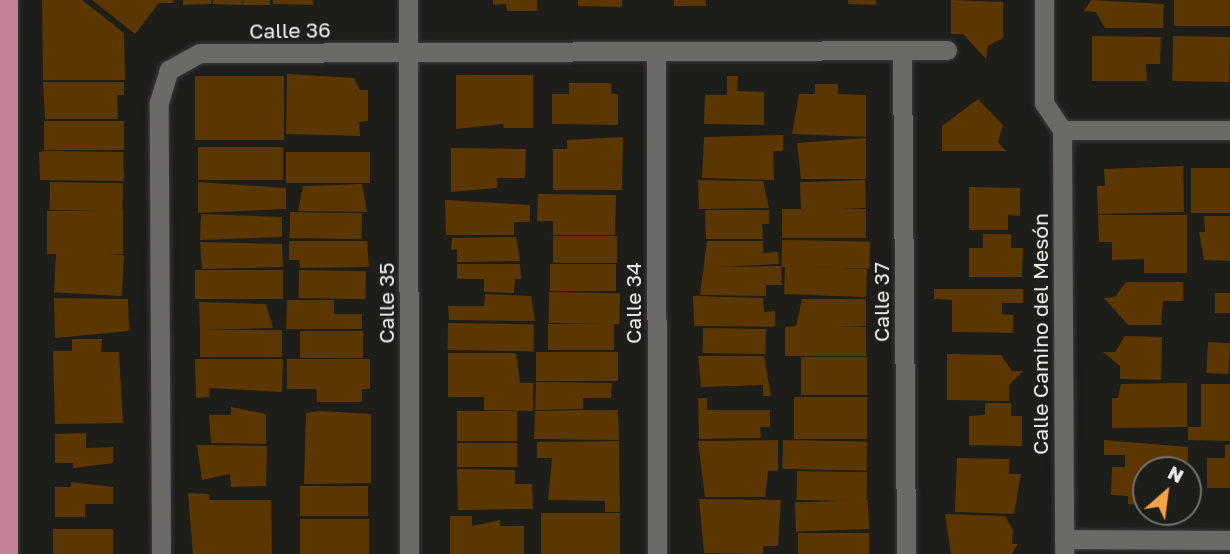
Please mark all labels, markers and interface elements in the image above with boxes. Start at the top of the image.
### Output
street label: Calle 36 [249,17,331,43]
street label: Calle Camino del Mesón [1027,213,1053,455]
street label: Calle 35 [373,262,399,344]
street label: Calle 34 [620,262,646,344]
street label: Calle 37 [868,262,894,342]
north arrow [1132,456,1202,526]
text: N [1164,460,1188,487]

